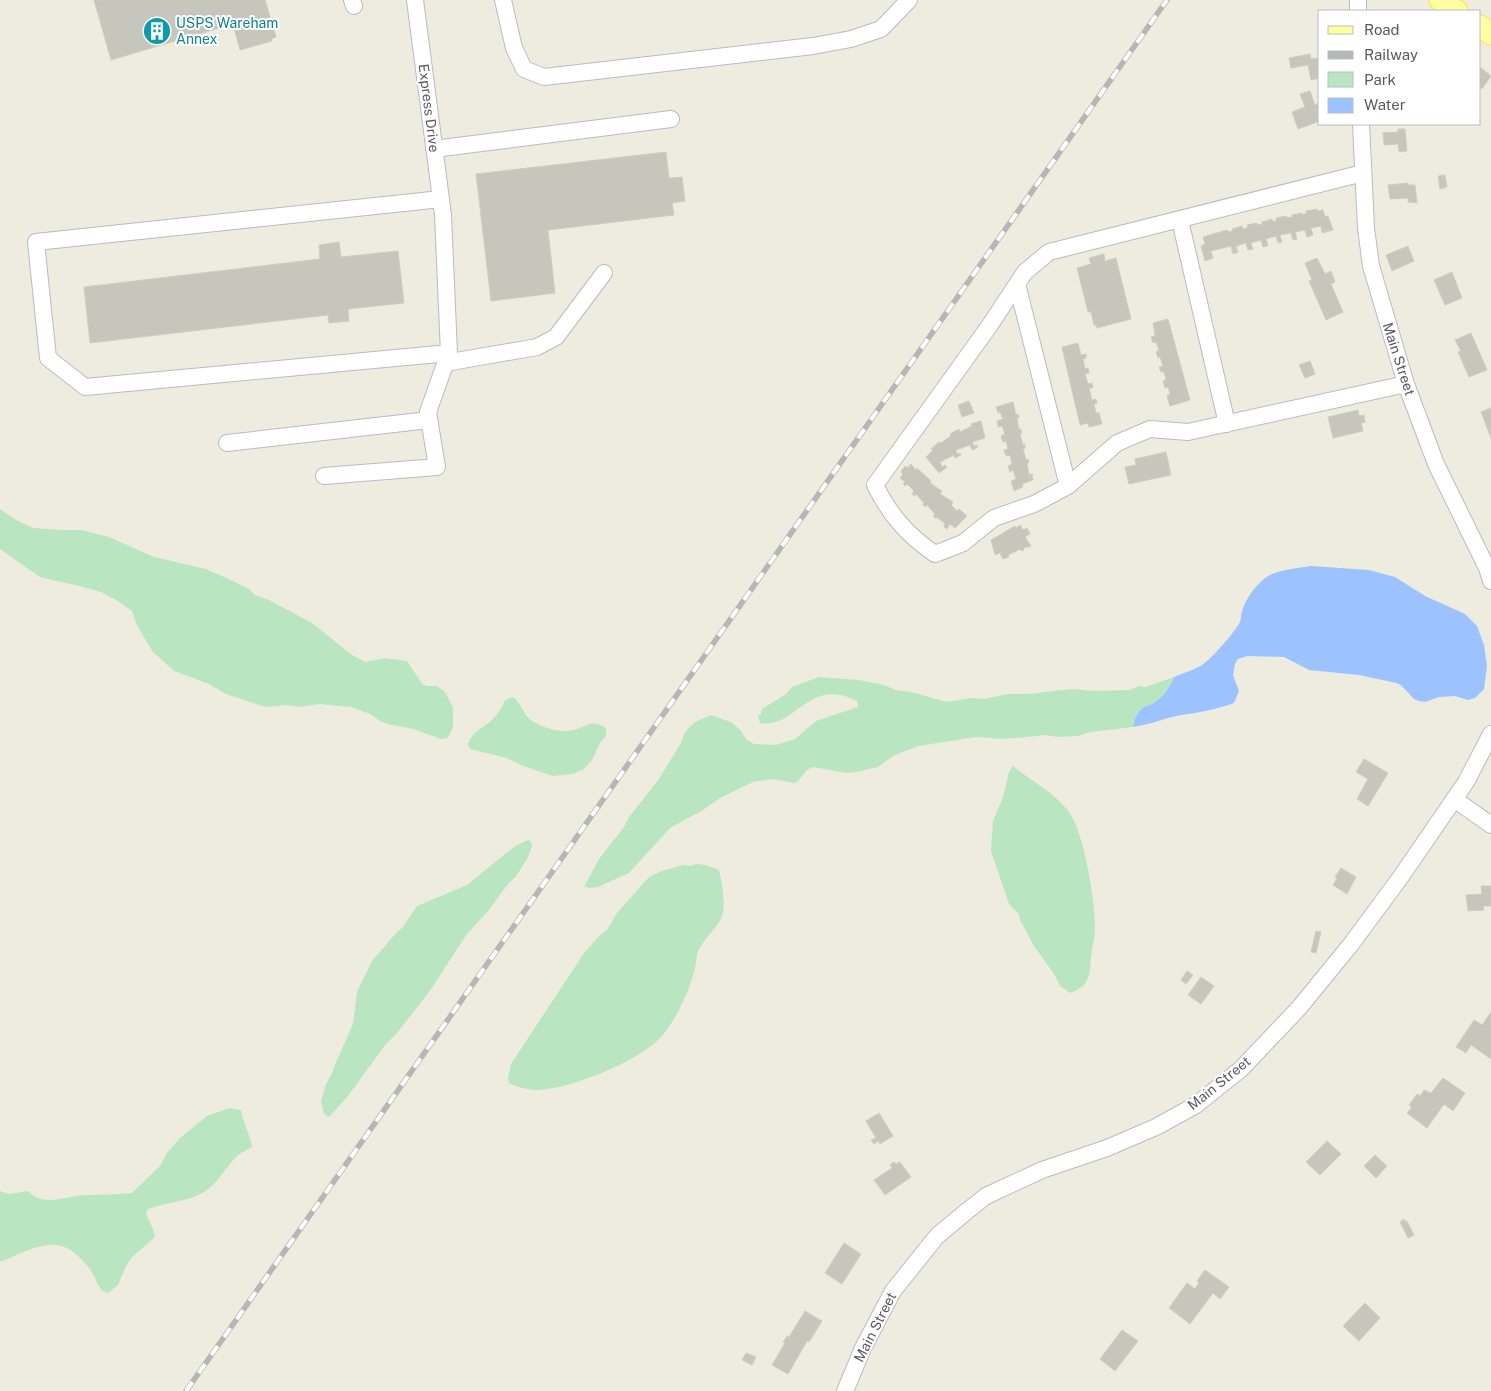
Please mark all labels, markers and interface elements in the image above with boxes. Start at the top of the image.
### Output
legend [1318,10,1481,125]
place label: USPS Wareham Annex [176,15,278,47]
building icon: USPS Wareham Annex [142,16,172,46]
text: Road [1364,21,1400,38]
text: Railway [1364,46,1418,63]
street label: Express Drive [416,63,442,153]
text: Park [1364,71,1396,88]
text: Water [1364,96,1406,113]
street label: Main Street [1380,320,1418,398]
street label: Main Street [1184,1053,1254,1113]
street label: Main Street [851,1289,899,1365]

